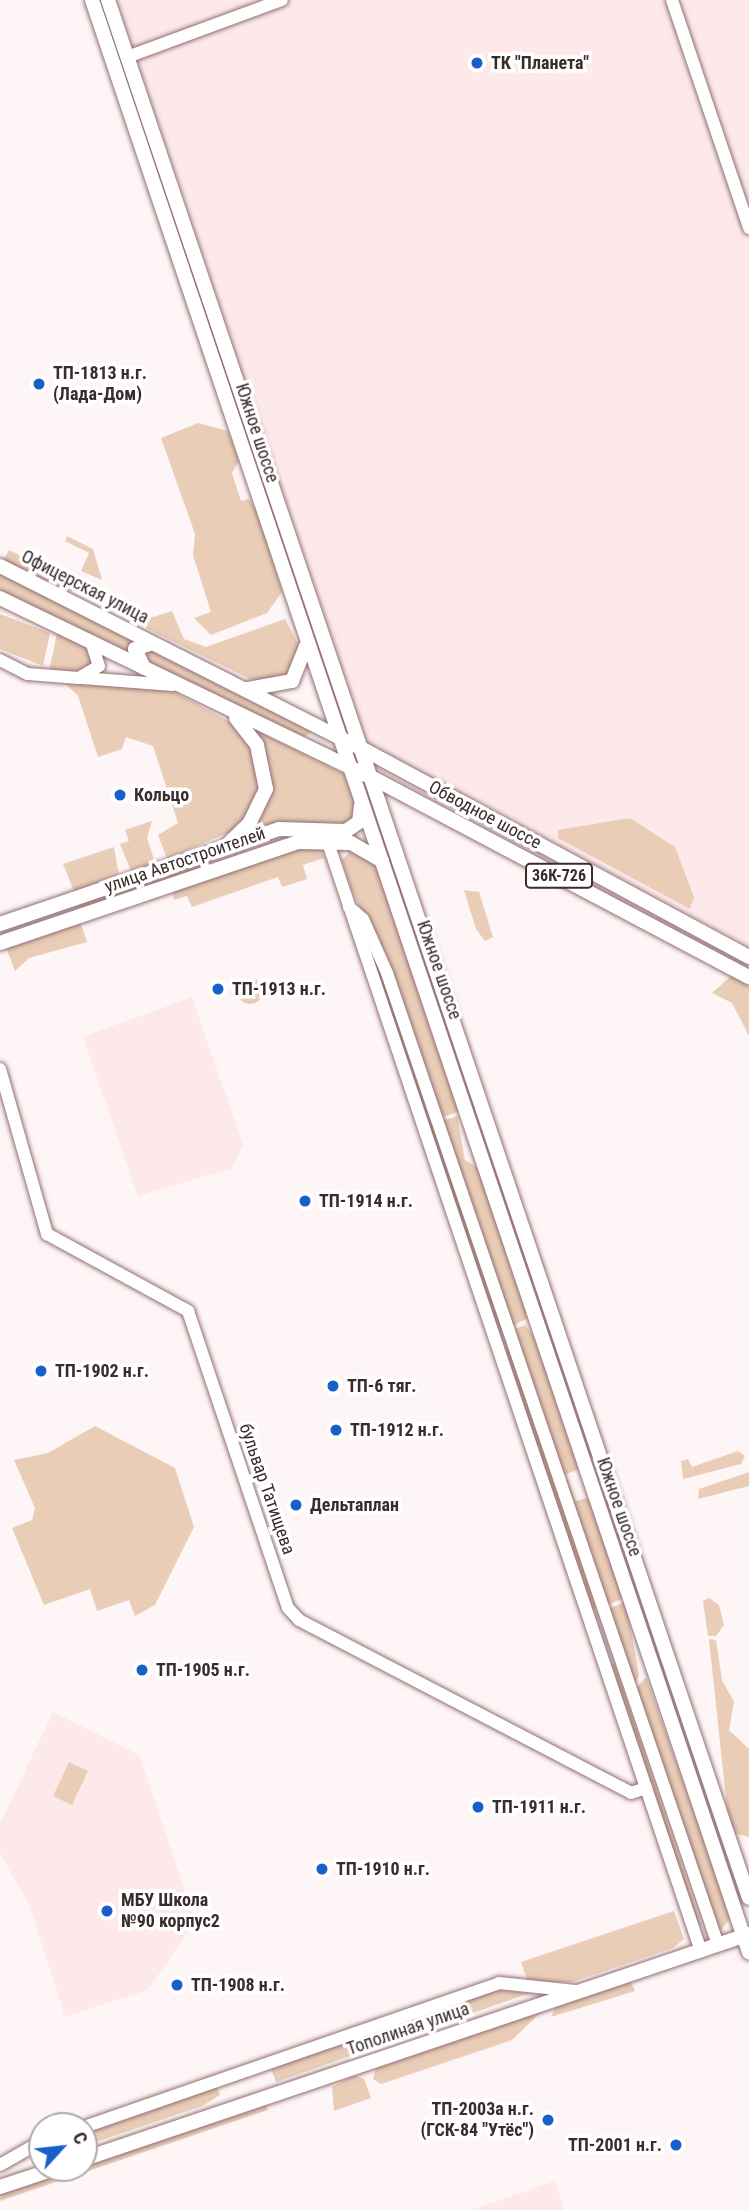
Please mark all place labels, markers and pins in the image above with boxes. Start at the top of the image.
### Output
place label: ТК "Планета" [491,52,589,74]
marker: ТК "Планета" [469,55,485,71]
place label: ТП-1813 н.г. (Лада-Дом) [53,363,147,406]
marker: ТП-1813 н.г. (Лада-Дом) [31,376,47,392]
place label: Кольцо [134,784,189,806]
marker: Кольцо [112,787,128,803]
place label: ТП-1913 н.г. [232,978,326,1000]
marker: ТП-1913 н.г. [210,981,226,997]
place label: ТП-1914 н.г. [319,1190,413,1212]
marker: ТП-1914 н.г. [297,1193,313,1209]
place label: ТП-1902 н.г. [55,1360,149,1382]
marker: ТП-1902 н.г. [33,1363,49,1379]
place label: ТП-6 тяг. [347,1375,417,1397]
marker: ТП-6 тяг. [325,1378,341,1394]
place label: ТП-1912 н.г. [350,1419,444,1441]
marker: ТП-1912 н.г. [328,1422,344,1438]
place label: Дельтаплан [310,1494,399,1516]
marker: Дельтаплан [288,1497,304,1513]
place label: ТП-1905 н.г. [156,1659,250,1681]
marker: ТП-1905 н.г. [134,1662,150,1678]
place label: ТП-1911 н.г. [492,1796,586,1818]
marker: ТП-1911 н.г. [470,1799,486,1815]
place label: ТП-1910 н.г. [336,1858,430,1880]
marker: ТП-1910 н.г. [314,1861,330,1877]
place label: МБУ Школа №90 корпус2 [121,1890,220,1932]
marker: МБУ Школа №90 корпус2 [99,1903,115,1919]
place label: ТП-1908 н.г. [191,1974,285,1996]
marker: ТП-1908 н.г. [169,1977,185,1993]
place label: ТП-2003а н.г. (ГСК-84 "Утёс") [420,2099,534,2142]
marker: ТП-2003а н.г. (ГСК-84 "Утёс") [540,2112,556,2128]
place label: ТП-2001 н.г. [568,2134,662,2156]
marker: ТП-2001 н.г. [668,2137,684,2153]

